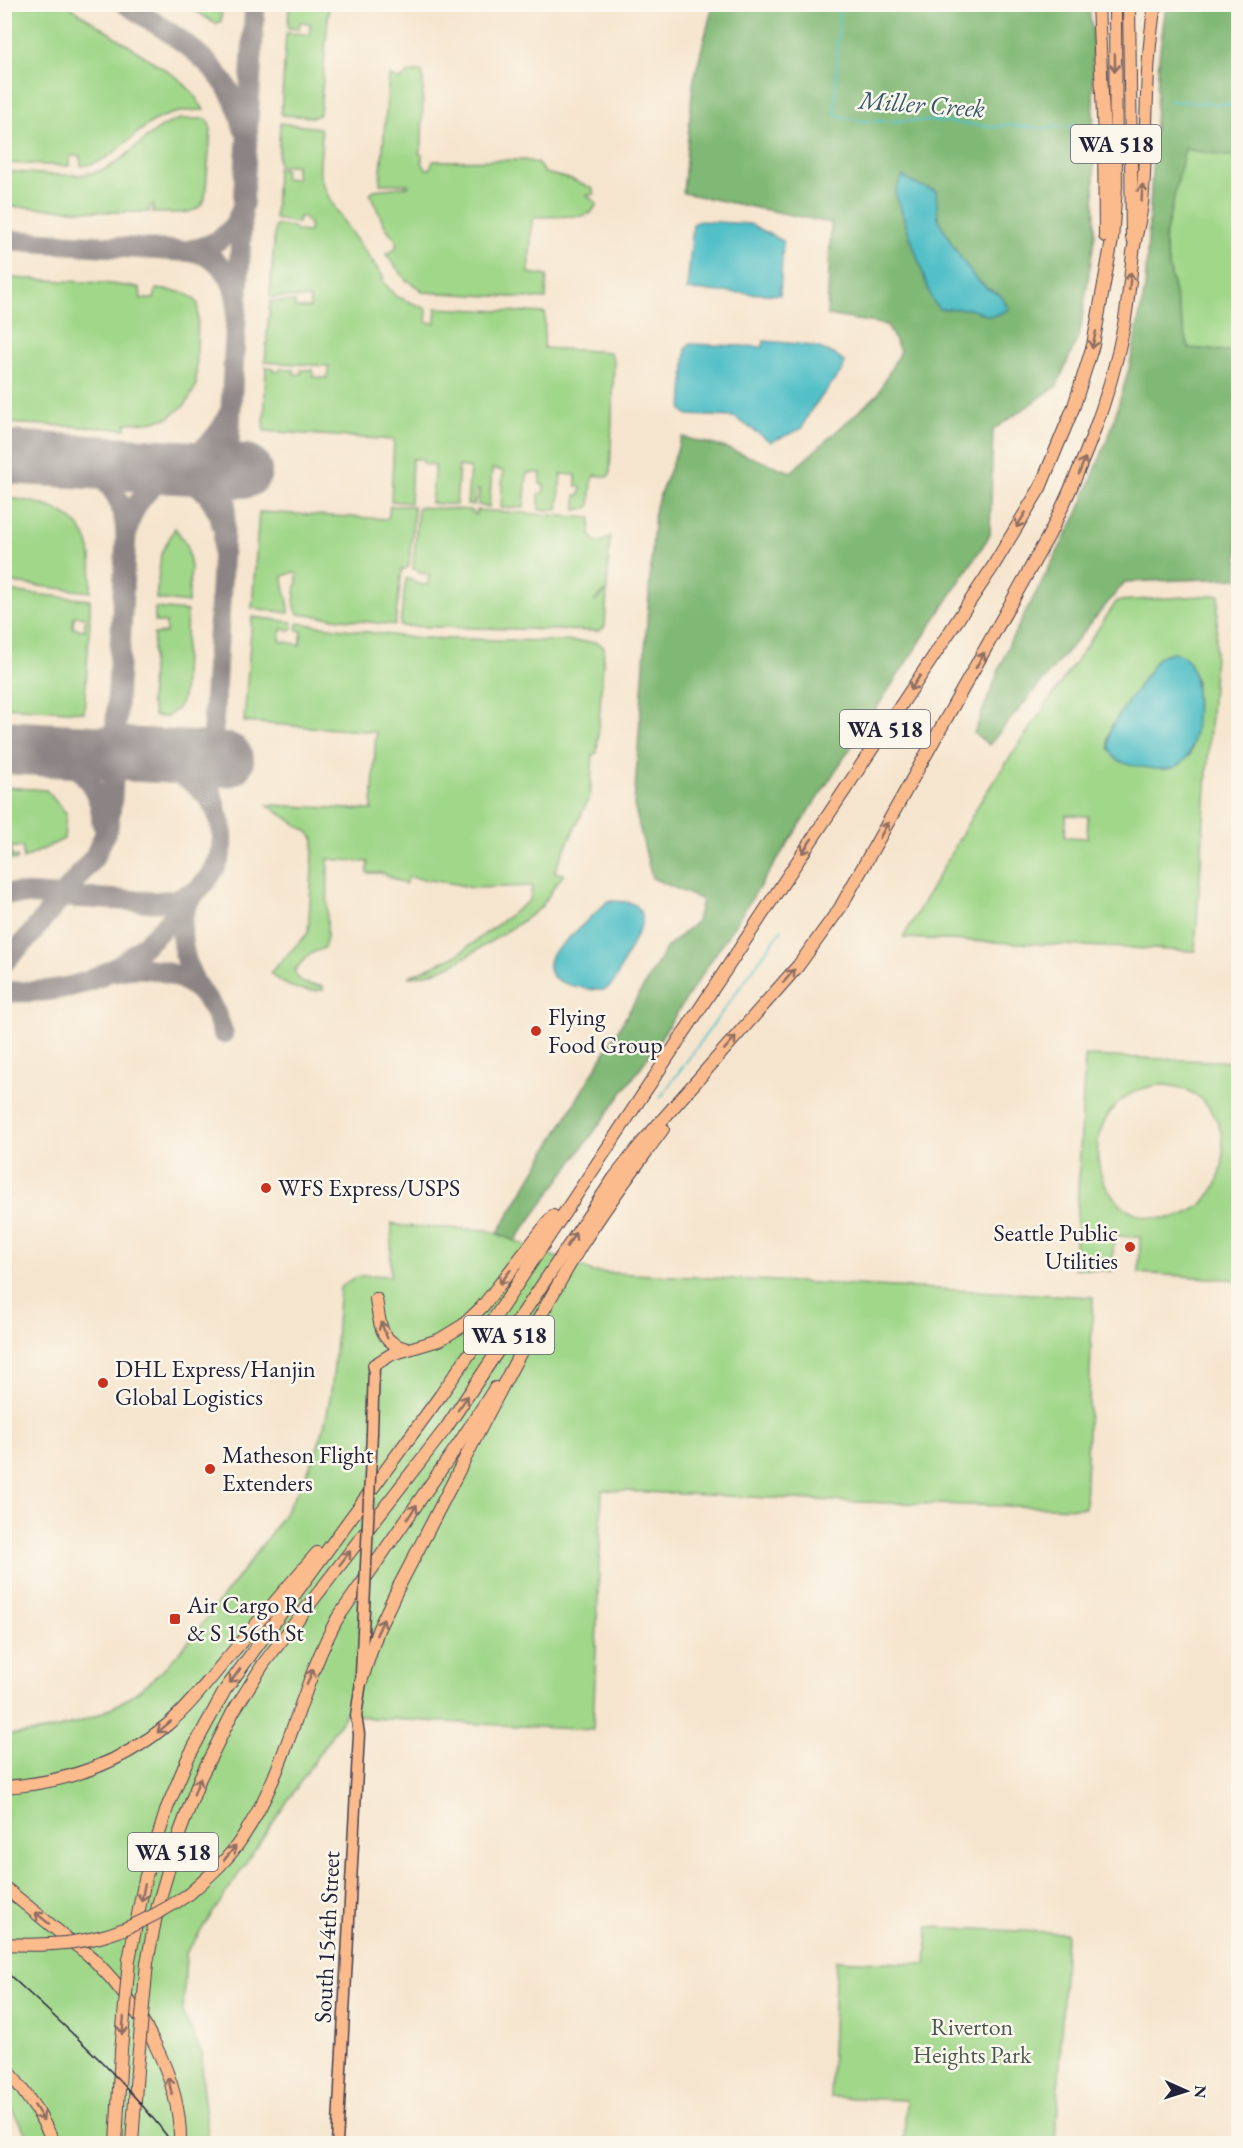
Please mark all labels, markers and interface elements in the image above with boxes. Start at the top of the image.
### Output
one-way arrow [1109,52,1121,72]
water label: Miller Creek [856,82,986,125]
road number: WA 518 [1071,125,1161,163]
one-way arrow [1137,184,1148,204]
one-way arrow [1125,272,1136,292]
one-way arrow [1088,330,1099,349]
one-way arrow [1077,457,1088,475]
one-way arrow [1014,511,1026,528]
one-way arrow [974,652,986,669]
one-way arrow [909,675,921,691]
road number: WA 518 [840,710,930,748]
one-way arrow [878,822,890,839]
one-way arrow [801,837,813,854]
one-way arrow [782,969,796,984]
place label: Flying Food Group [548,1001,663,1060]
marker: Flying Food Group [529,1024,543,1038]
one-way arrow [723,1036,737,1051]
place label: WFS Express/USPS [278,1172,460,1203]
marker: WFS Express/USPS [259,1181,273,1195]
place label: Seattle Public Utilities [994,1217,1118,1276]
one-way arrow [564,1232,577,1249]
marker: Seattle Public Utilities [1123,1240,1137,1254]
one-way arrow [499,1269,512,1285]
road number: WA 518 [464,1316,554,1354]
one-way arrow [378,1322,389,1340]
place label: DHL Express/Hanjin Global Logistics [115,1353,316,1412]
marker: DHL Express/Hanjin Global Logistics [96,1376,110,1390]
one-way arrow [457,1396,469,1412]
place label: Matheson Flight Extenders [222,1439,374,1498]
marker: Matheson Flight Extenders [203,1462,217,1476]
one-way arrow [406,1504,418,1520]
one-way arrow [339,1551,352,1567]
place label: Air Cargo Rd & S 156th St [186,1589,314,1648]
marker: Air Cargo Rd & S 156th St [168,1612,182,1626]
one-way arrow [375,1618,386,1637]
one-way arrow [229,1668,242,1684]
one-way arrow [305,1668,316,1687]
one-way arrow [156,1720,172,1733]
one-way arrow [192,1777,203,1796]
road number: WA 518 [128,1833,218,1871]
one-way arrow [224,1845,237,1861]
street label: South 154th Street [307,1850,347,2024]
one-way arrow [137,1882,148,1902]
one-way arrow [34,1911,50,1924]
park label: Riverton Heights Park [913,2011,1032,2070]
one-way arrow [117,2016,128,2036]
north arrow [1156,2061,1216,2121]
one-way arrow [164,2077,176,2096]
text: N [1190,2085,1211,2099]
one-way arrow [33,2104,45,2121]

